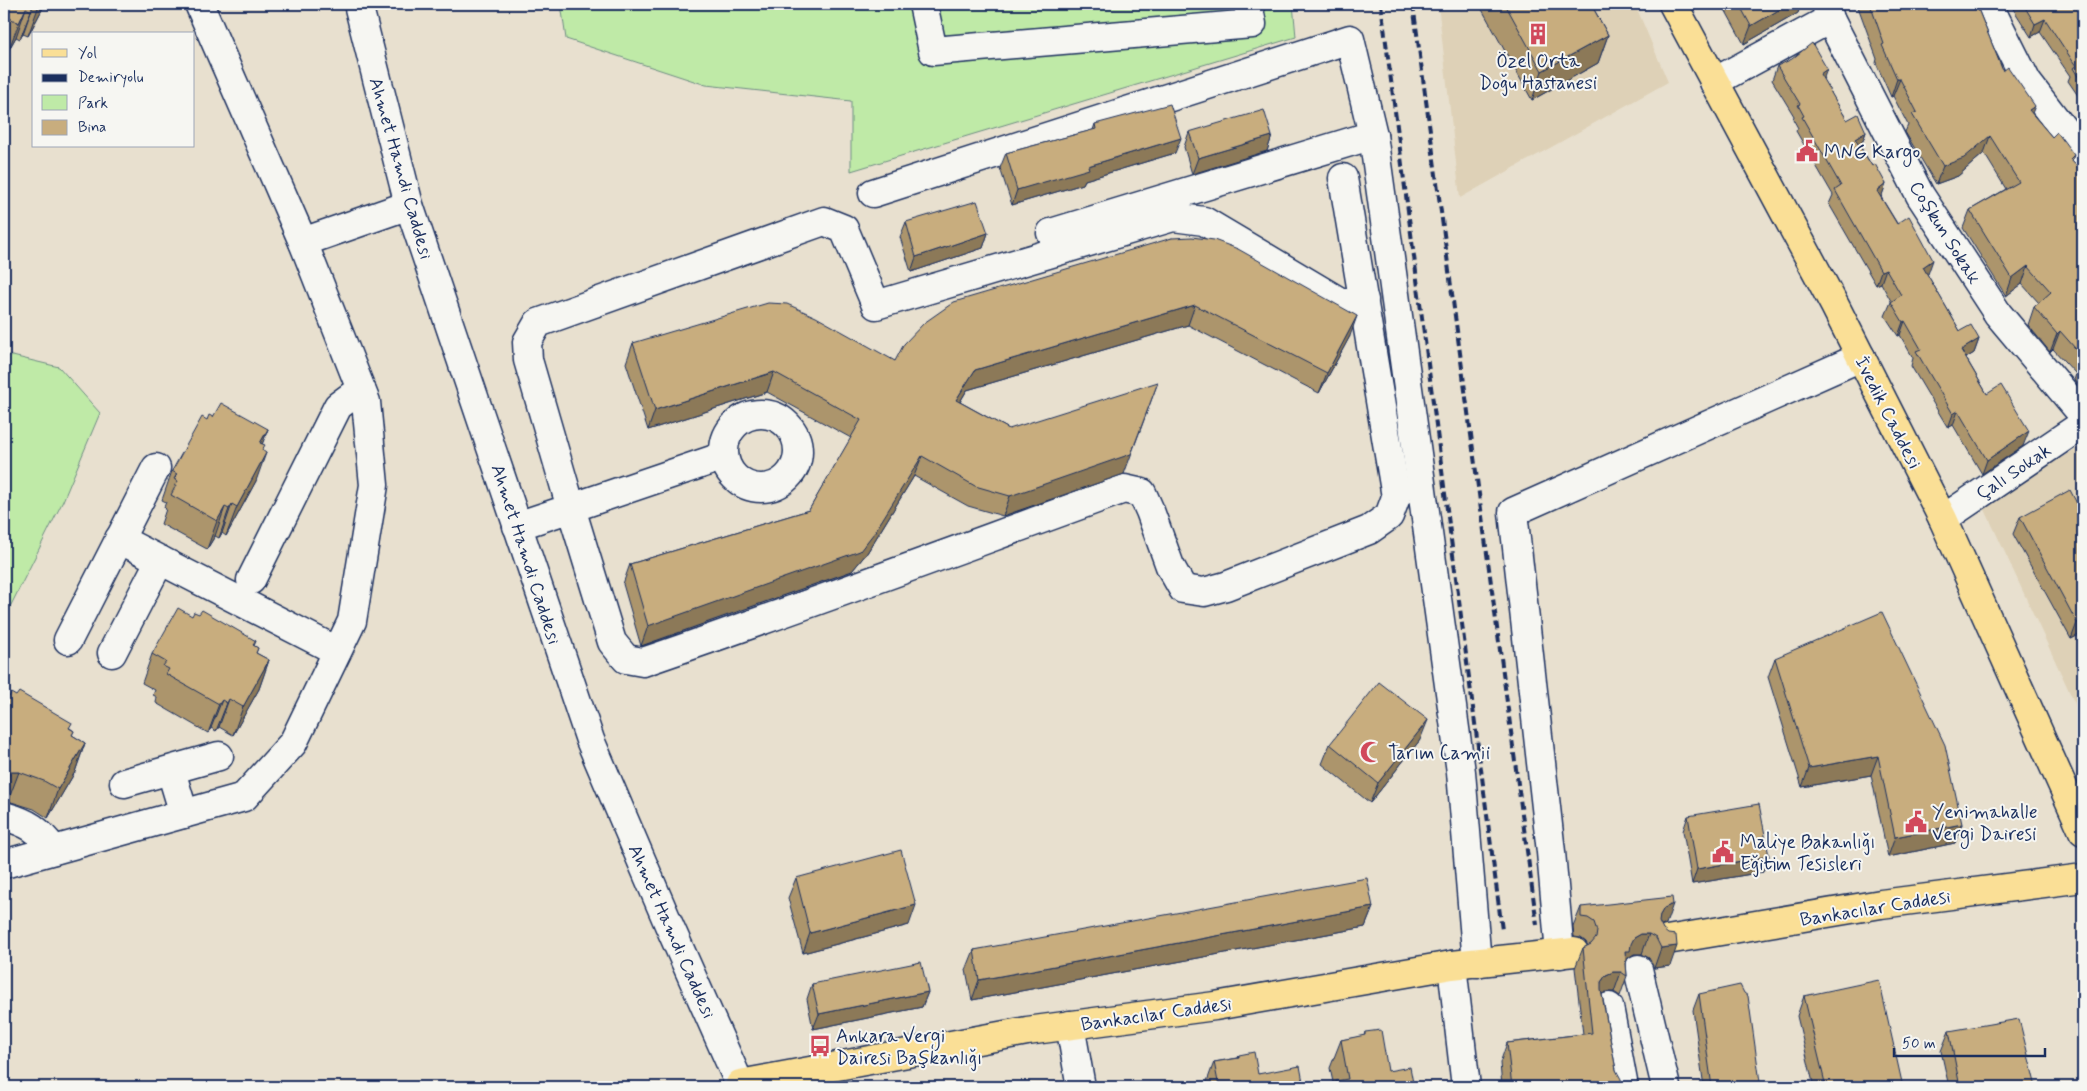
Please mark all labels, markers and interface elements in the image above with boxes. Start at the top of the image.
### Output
building icon: Özel Orta Doğu Hastanesi [1525,21,1551,47]
legend [32,32,195,148]
text: Yol [78,44,97,64]
place label: Özel Orta Doğu Hastanesi [1479,49,1597,97]
text: Demiryolu [78,68,144,88]
street label: Ahmet Hamdi Caddesi [363,75,439,262]
text: Park [78,94,108,114]
text: Bina [78,118,106,138]
public building icon: MNG Kargo [1794,138,1820,164]
place label: MNG Kargo [1824,140,1920,167]
street label: Coşkun Sokak [1903,176,1987,289]
street label: İvedik Caddesi [1849,352,1927,473]
street label: Çalı Sokak [1971,438,2056,506]
street label: Ahmet Hamdi Caddesi [485,461,567,648]
mosque icon: Tarım Camii [1358,739,1384,765]
place label: Tarım Camii [1388,741,1490,766]
place label: Yenimahalle Vergi Dairesi [1932,800,2038,849]
public building icon: Yenimahalle Vergi Dairesi [1903,809,1929,835]
place label: Maliye Bakanlığı Eğitim Tesisleri [1740,830,1876,878]
public building icon: Maliye Bakanlığı Eğitim Tesisleri [1710,839,1736,865]
street label: Ahmet Hamdi Caddesi [622,841,721,1023]
street label: Bankacılar Caddesi [1798,884,1952,933]
street label: Bankacılar Caddesi [1079,992,1233,1037]
place label: Ankara Vergi Dairesi Başkanlığı [836,1024,982,1072]
scale bar [1894,1026,2046,1058]
bus stop icon: Ankara Vergi Dairesi Başkanlığı [807,1033,833,1059]
text: 50 m [1902,1034,1936,1054]

